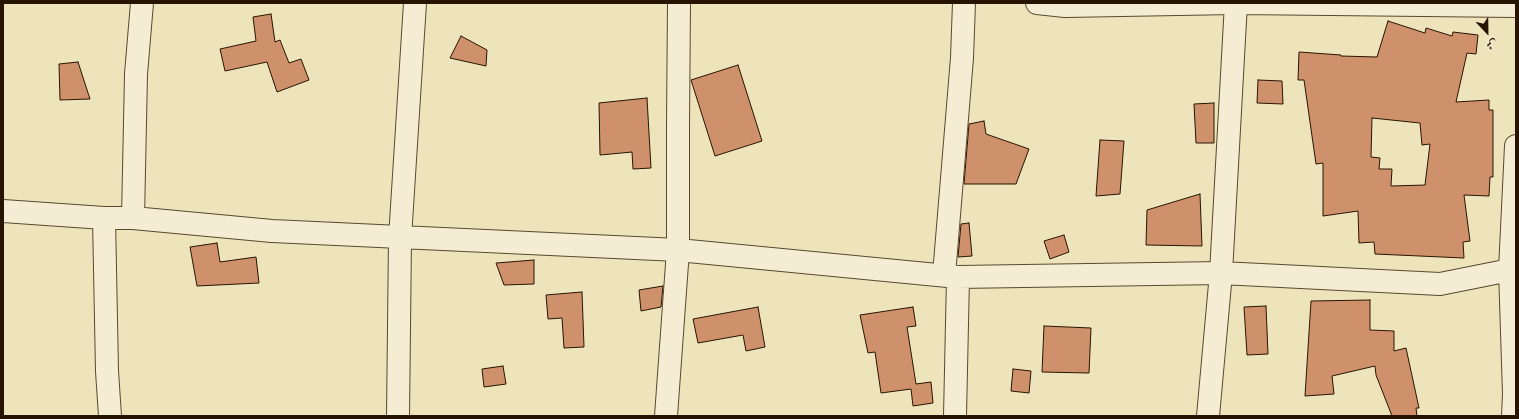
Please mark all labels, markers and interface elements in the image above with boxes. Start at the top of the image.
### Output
north arrow [1467,12,1507,52]
text: ش [1484,35,1500,53]

